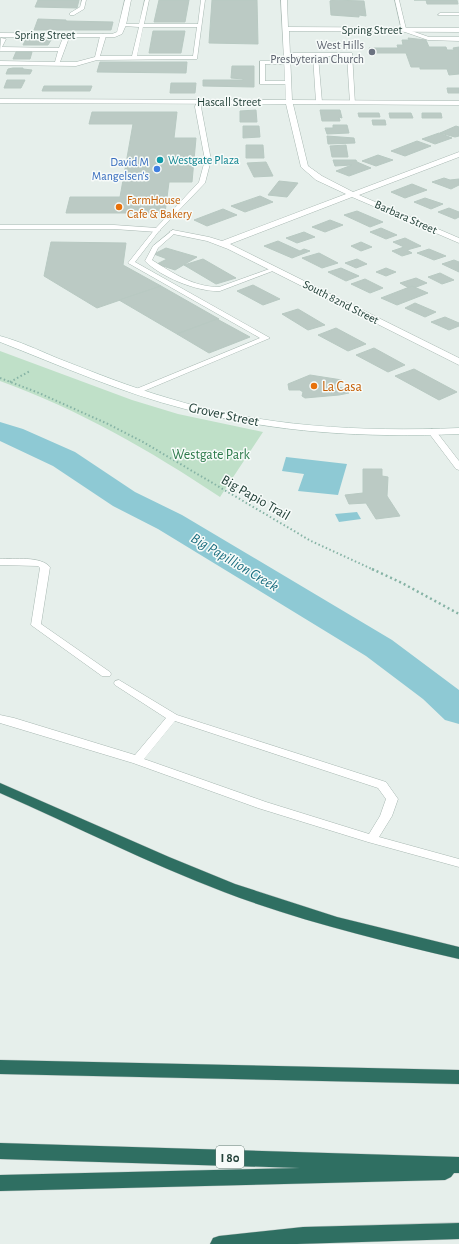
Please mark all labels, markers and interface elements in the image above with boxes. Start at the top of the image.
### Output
street label: Spring Street [342,24,403,36]
street label: Spring Street [15,29,76,41]
place label: West Hills Presbyterian Church [270,39,364,66]
marker: West Hills Presbyterian Church [367,47,377,57]
street label: Hascall Street [197,96,261,108]
place label: Westgate Plaza [168,154,240,166]
marker: Westgate Plaza [155,155,165,165]
place label: David M Mangelsen's [92,156,149,182]
marker: David M Mangelsen's [152,164,162,174]
place label: FarmHouse Cafe & Bakery [127,194,192,221]
street label: Barbara Street [373,198,439,236]
marker: FarmHouse Cafe & Bakery [114,202,124,212]
street label: South 82nd Street [301,278,381,326]
place label: La Casa [322,380,363,394]
marker: La Casa [309,381,319,391]
street label: Grover Street [187,401,261,429]
park label: Westgate Park [172,448,251,462]
street label: Big Papio Trail [219,473,292,523]
water label: Big Papillion Creek [188,530,281,594]
road number: I 80 [216,1146,244,1168]

